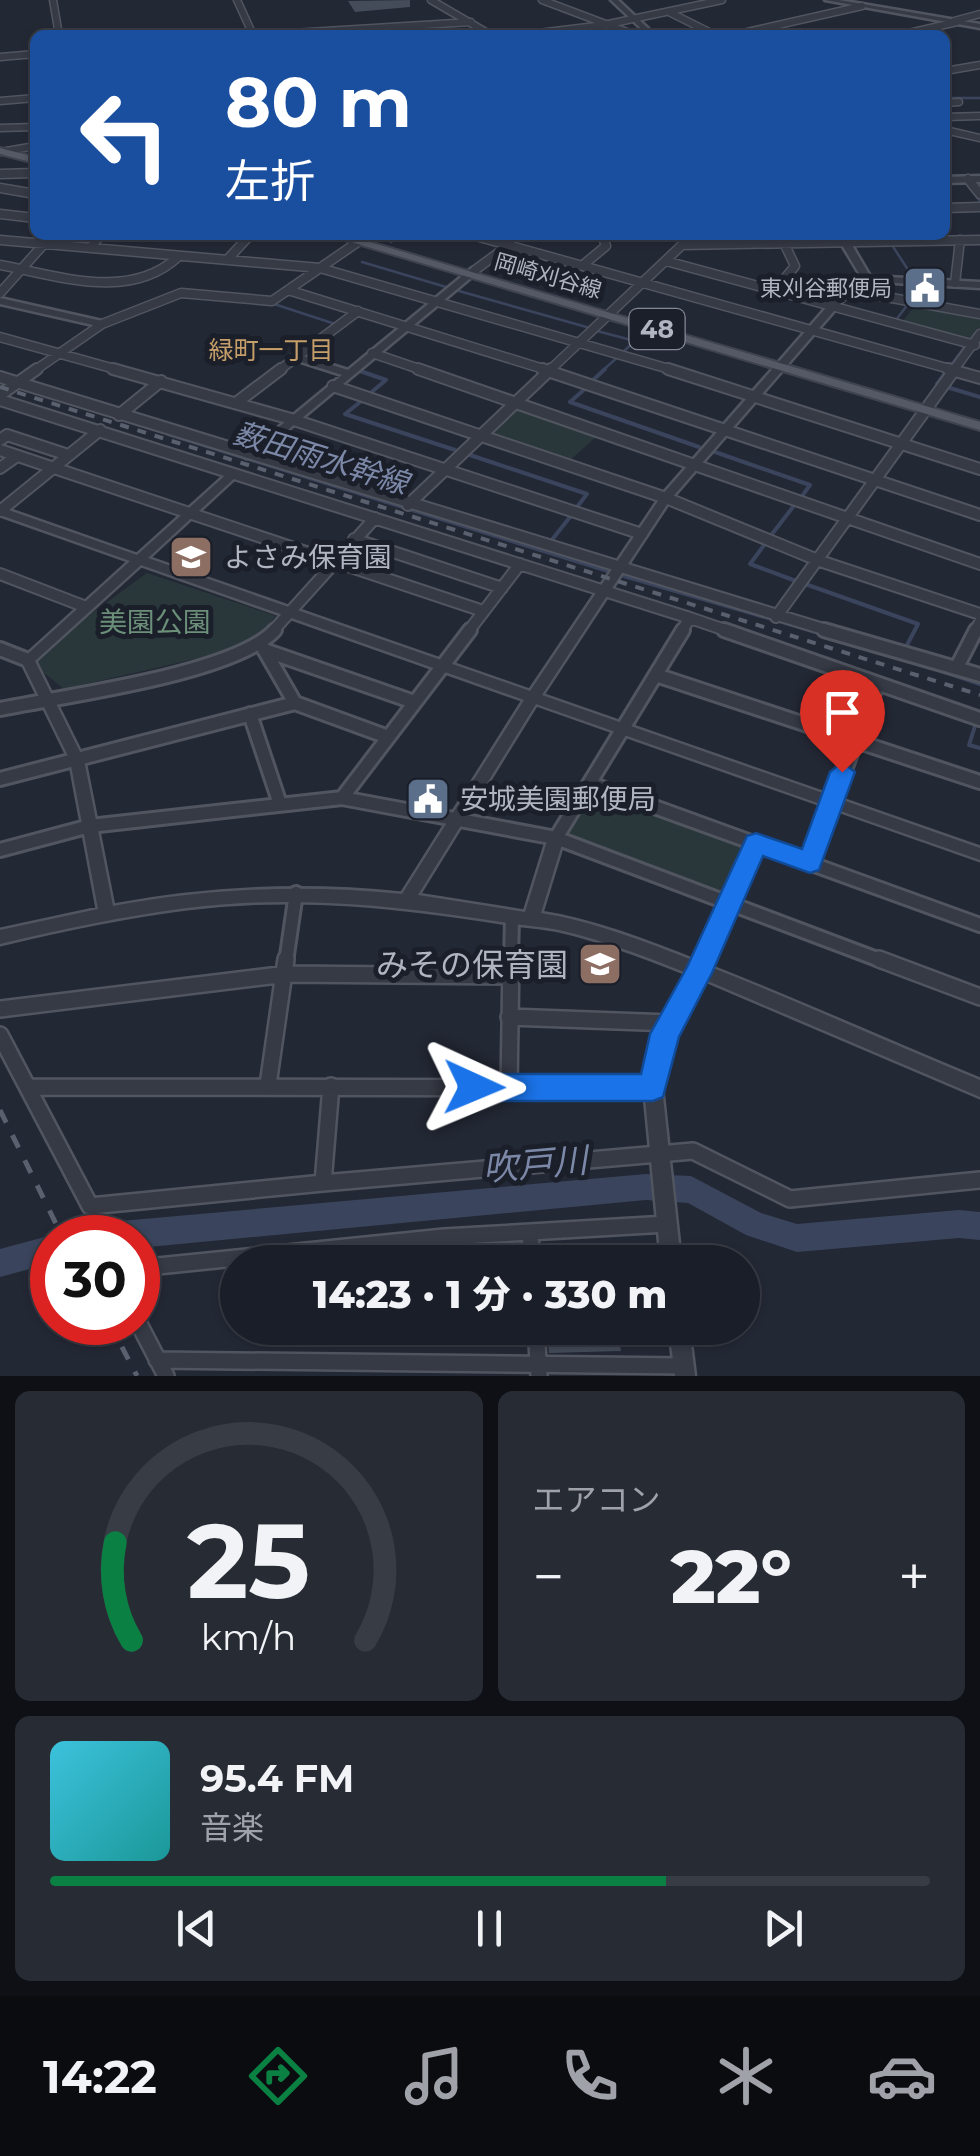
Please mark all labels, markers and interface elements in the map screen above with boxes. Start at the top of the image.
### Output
text: 80 m [225,59,412,145]
icon: left [60,70,190,200]
text: 左折 [225,153,315,208]
street label: 岡崎刈谷線 [491,248,605,304]
public building icon: 東刈谷郵便局 [902,265,948,311]
place label: 東刈谷郵便局 [760,275,892,302]
road number: 48 [630,309,684,349]
district label: 緑町一丁目 [208,335,334,365]
water label: 薮田雨水幹線 [230,414,416,503]
school or university icon: よさみ保育園 [168,534,214,580]
place label: よさみ保育園 [224,540,392,574]
park label: 美園公園 [99,605,211,639]
pin [800,670,885,773]
icon: arrive [815,685,870,740]
public building icon: 安城美園郵便局 [405,776,451,822]
place label: 安城美園郵便局 [460,782,656,816]
school or university icon: みその保育園 [577,941,623,987]
place label: みその保育園 [376,945,568,984]
position arrow [422,1035,526,1139]
water label: 吹戸川 [481,1138,593,1190]
speed limit sign: 30 [30,1215,160,1345]
text: 14:23 · 1 分 · 330 m [313,1271,667,1318]
text: エアコン [533,1480,661,1519]
text: 25 [187,1497,310,1624]
text: 22° [671,1530,792,1622]
text: − [533,1543,564,1610]
text: + [898,1543,930,1610]
text: km/h [201,1615,296,1659]
text: 95.4 FM [200,1755,354,1802]
text: 音楽 [200,1808,264,1847]
icon: previous [169,1901,224,1956]
icon: pause [462,1901,517,1956]
icon: next [756,1901,811,1956]
icon: directions [243,2041,313,2111]
icon: music [399,2041,469,2111]
icon: phone [555,2041,625,2111]
icon: climate [711,2041,781,2111]
icon: car [867,2041,937,2111]
text: 14:22 [43,2049,157,2104]

